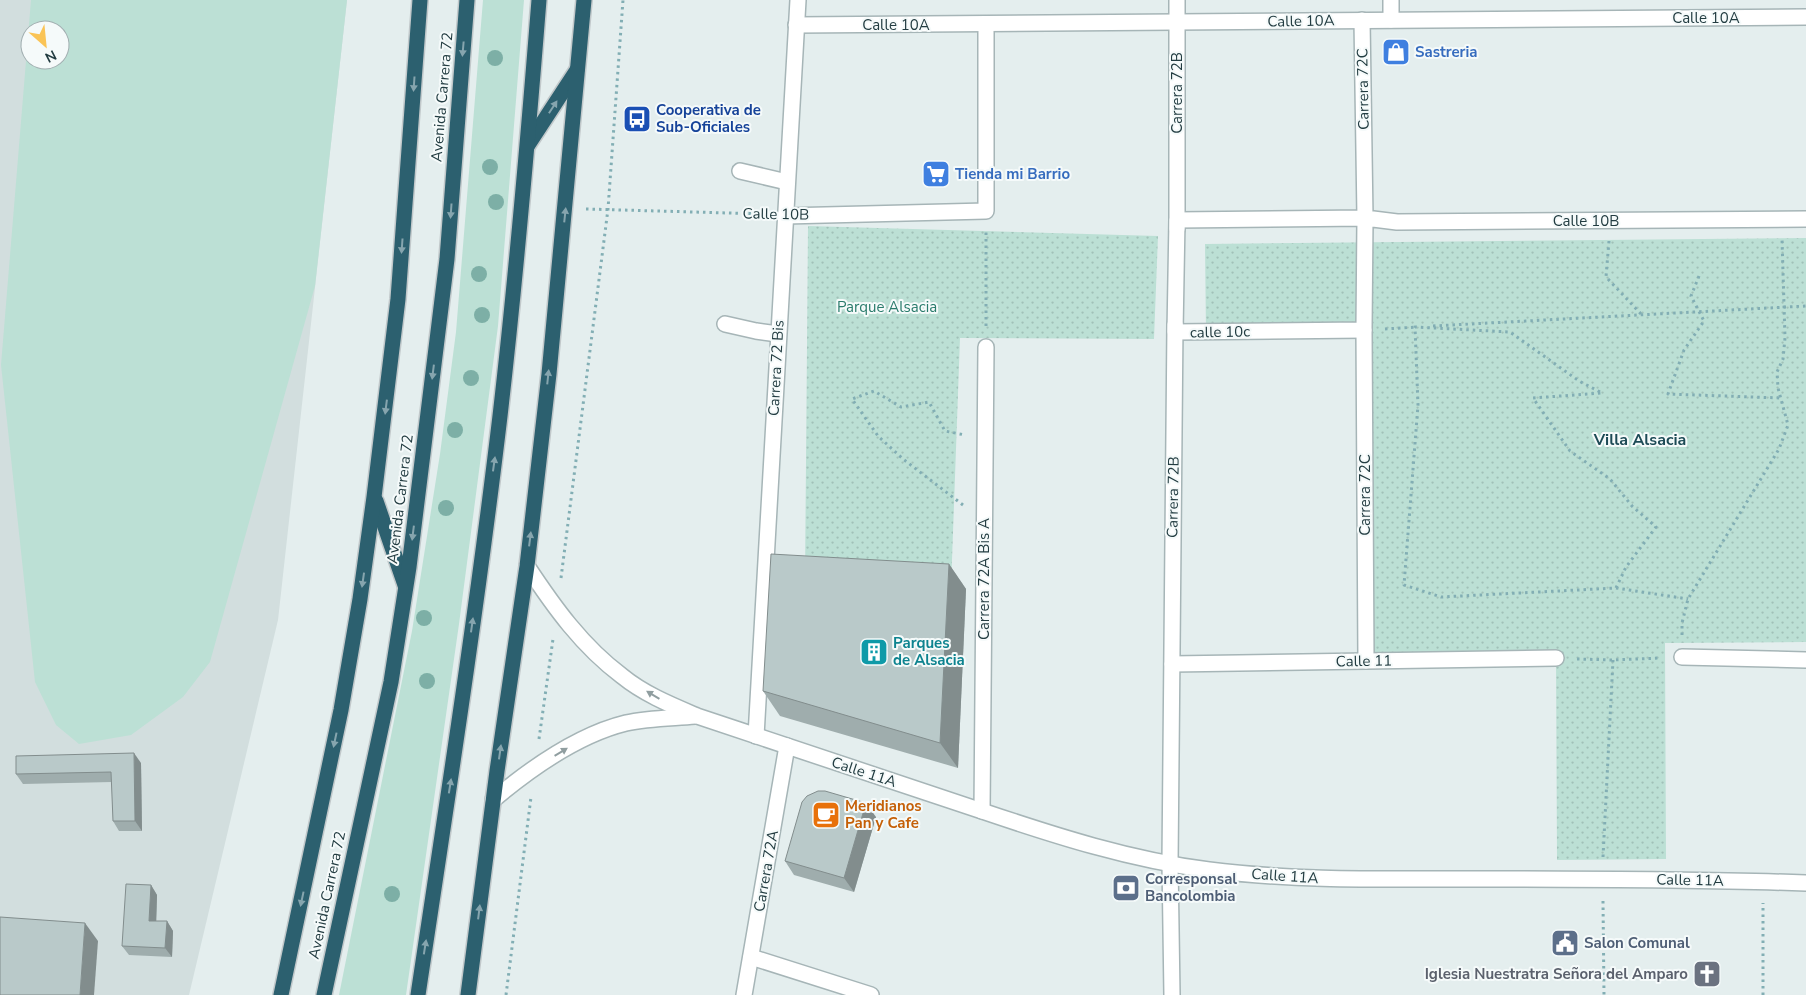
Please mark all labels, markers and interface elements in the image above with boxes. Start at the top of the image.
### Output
street label: Calle 10A [1672,8,1740,28]
street label: Calle 10A [1267,10,1335,32]
street label: Calle 10A [862,15,930,35]
north arrow [20,20,70,70]
street label: Avenida Carrera 72 [426,31,458,163]
shop icon: Sastreria [1381,37,1411,67]
one-way arrow [459,41,467,57]
place label: Sastreria [1415,42,1477,62]
text: N [42,45,60,67]
street label: Carrera 72C [1352,48,1374,130]
street label: Carrera 72B [1167,52,1187,134]
one-way arrow [410,76,418,92]
one-way arrow [548,100,558,114]
place label: Cooperativa de Sub-Oficiales [656,100,761,137]
bus stop icon: Cooperativa de Sub-Oficiales [622,104,652,134]
supermarket icon: Tienda mi Barrio [921,159,951,189]
place label: Tienda mi Barrio [955,164,1070,184]
one-way arrow [446,203,454,219]
street label: Calle 10B [743,203,809,225]
one-way arrow [561,207,569,223]
street label: Calle 10B [1553,211,1619,231]
one-way arrow [398,238,406,254]
park label: Parque Alsacia [837,297,937,317]
street label: Carrera 72 Bis [763,319,789,417]
street label: calle 10c [1190,321,1250,343]
one-way arrow [429,364,437,380]
one-way arrow [544,369,552,385]
one-way arrow [382,400,390,416]
district label: Villa Alsacia [1593,429,1686,451]
street label: Avenida Carrera 72 [382,433,418,565]
street label: Carrera 72C [1355,454,1375,536]
one-way arrow [490,456,498,472]
street label: Carrera 72B [1162,456,1184,538]
street label: Carrera 72A Bis A [974,518,994,640]
one-way arrow [409,526,417,542]
one-way arrow [526,530,534,546]
one-way arrow [358,572,366,588]
one-way arrow [468,617,476,633]
place label: Parques de Alsacia [893,633,965,670]
building icon: Parques de Alsacia [859,637,889,667]
street label: Calle 11 [1336,651,1392,671]
one-way arrow [646,691,659,700]
one-way arrow [330,732,338,748]
one-way arrow [496,743,504,759]
one-way arrow [555,747,568,756]
street label: Calle 11A [829,752,899,792]
one-way arrow [446,778,454,794]
place label: Meridianos Pan y Cafe [845,796,922,833]
cafe icon: Meridianos Pan y Cafe [811,800,841,830]
street label: Avenida Carrera 72 [304,829,350,961]
street label: Carrera 72A [749,829,783,913]
street label: Calle 11A [1251,864,1319,888]
place label: Corresponsal Bancolombia [1145,869,1237,906]
street label: Calle 11A [1656,869,1724,891]
bank icon: Corresponsal Bancolombia [1111,873,1141,903]
one-way arrow [298,891,306,906]
one-way arrow [475,904,483,920]
public building icon: Salon Comunal [1550,928,1580,958]
place label: Salon Comunal [1584,933,1690,953]
one-way arrow [421,938,429,954]
church icon: Iglesia Nuestratra Señora del Amparo [1692,959,1722,989]
place label: Iglesia Nuestratra Señora del Amparo [1425,964,1688,984]

